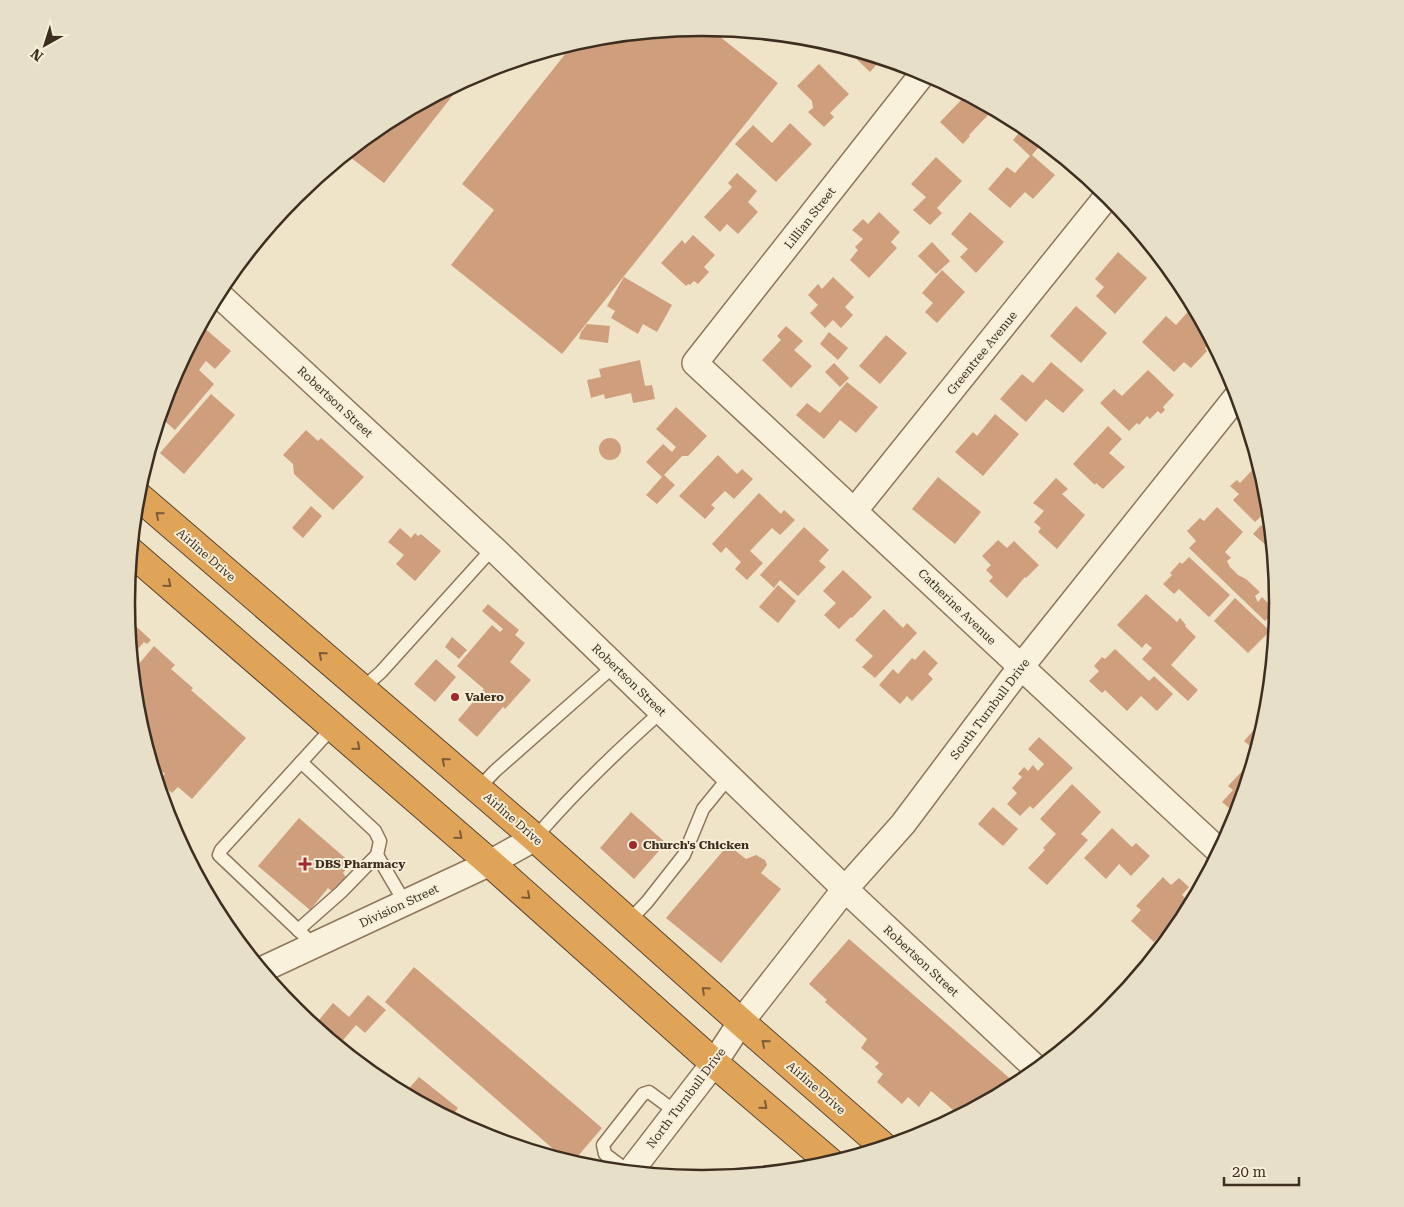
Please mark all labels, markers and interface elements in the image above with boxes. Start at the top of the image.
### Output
north arrow [20,20,70,70]
text: N [27,45,46,65]
street label: Lillian Street [782,184,839,252]
street label: Greentree Avenue [944,308,1020,398]
street label: Robertson Street [295,364,376,441]
one-way arrow [156,512,165,520]
street label: Airline Drive [174,526,239,585]
street label: Catherine Avenue [915,566,999,648]
one-way arrow [162,578,171,587]
street label: Robertson Street [589,641,669,719]
one-way arrow [319,652,328,661]
street label: South Turnbull Drive [947,655,1033,762]
place label: Valero [465,690,504,704]
marker: Valero [449,691,461,703]
one-way arrow [351,742,360,750]
one-way arrow [442,758,451,767]
street label: Airline Drive [481,790,546,849]
one-way arrow [453,830,462,839]
place label: Church's Chicken [643,838,749,852]
marker: Church's Chicken [627,839,639,851]
place label: DBS Pharmacy [315,857,406,871]
marker: DBS Pharmacy [299,858,311,870]
street label: Division Street [357,881,441,931]
one-way arrow [521,890,530,899]
street label: Robertson Street [881,923,962,1000]
one-way arrow [701,987,710,996]
one-way arrow [761,1040,770,1049]
street label: North Turnbull Drive [644,1045,729,1151]
street label: Airline Drive [784,1059,849,1118]
one-way arrow [759,1100,768,1109]
scale bar [1224,1154,1299,1186]
text: 20 m [1232,1163,1267,1181]

